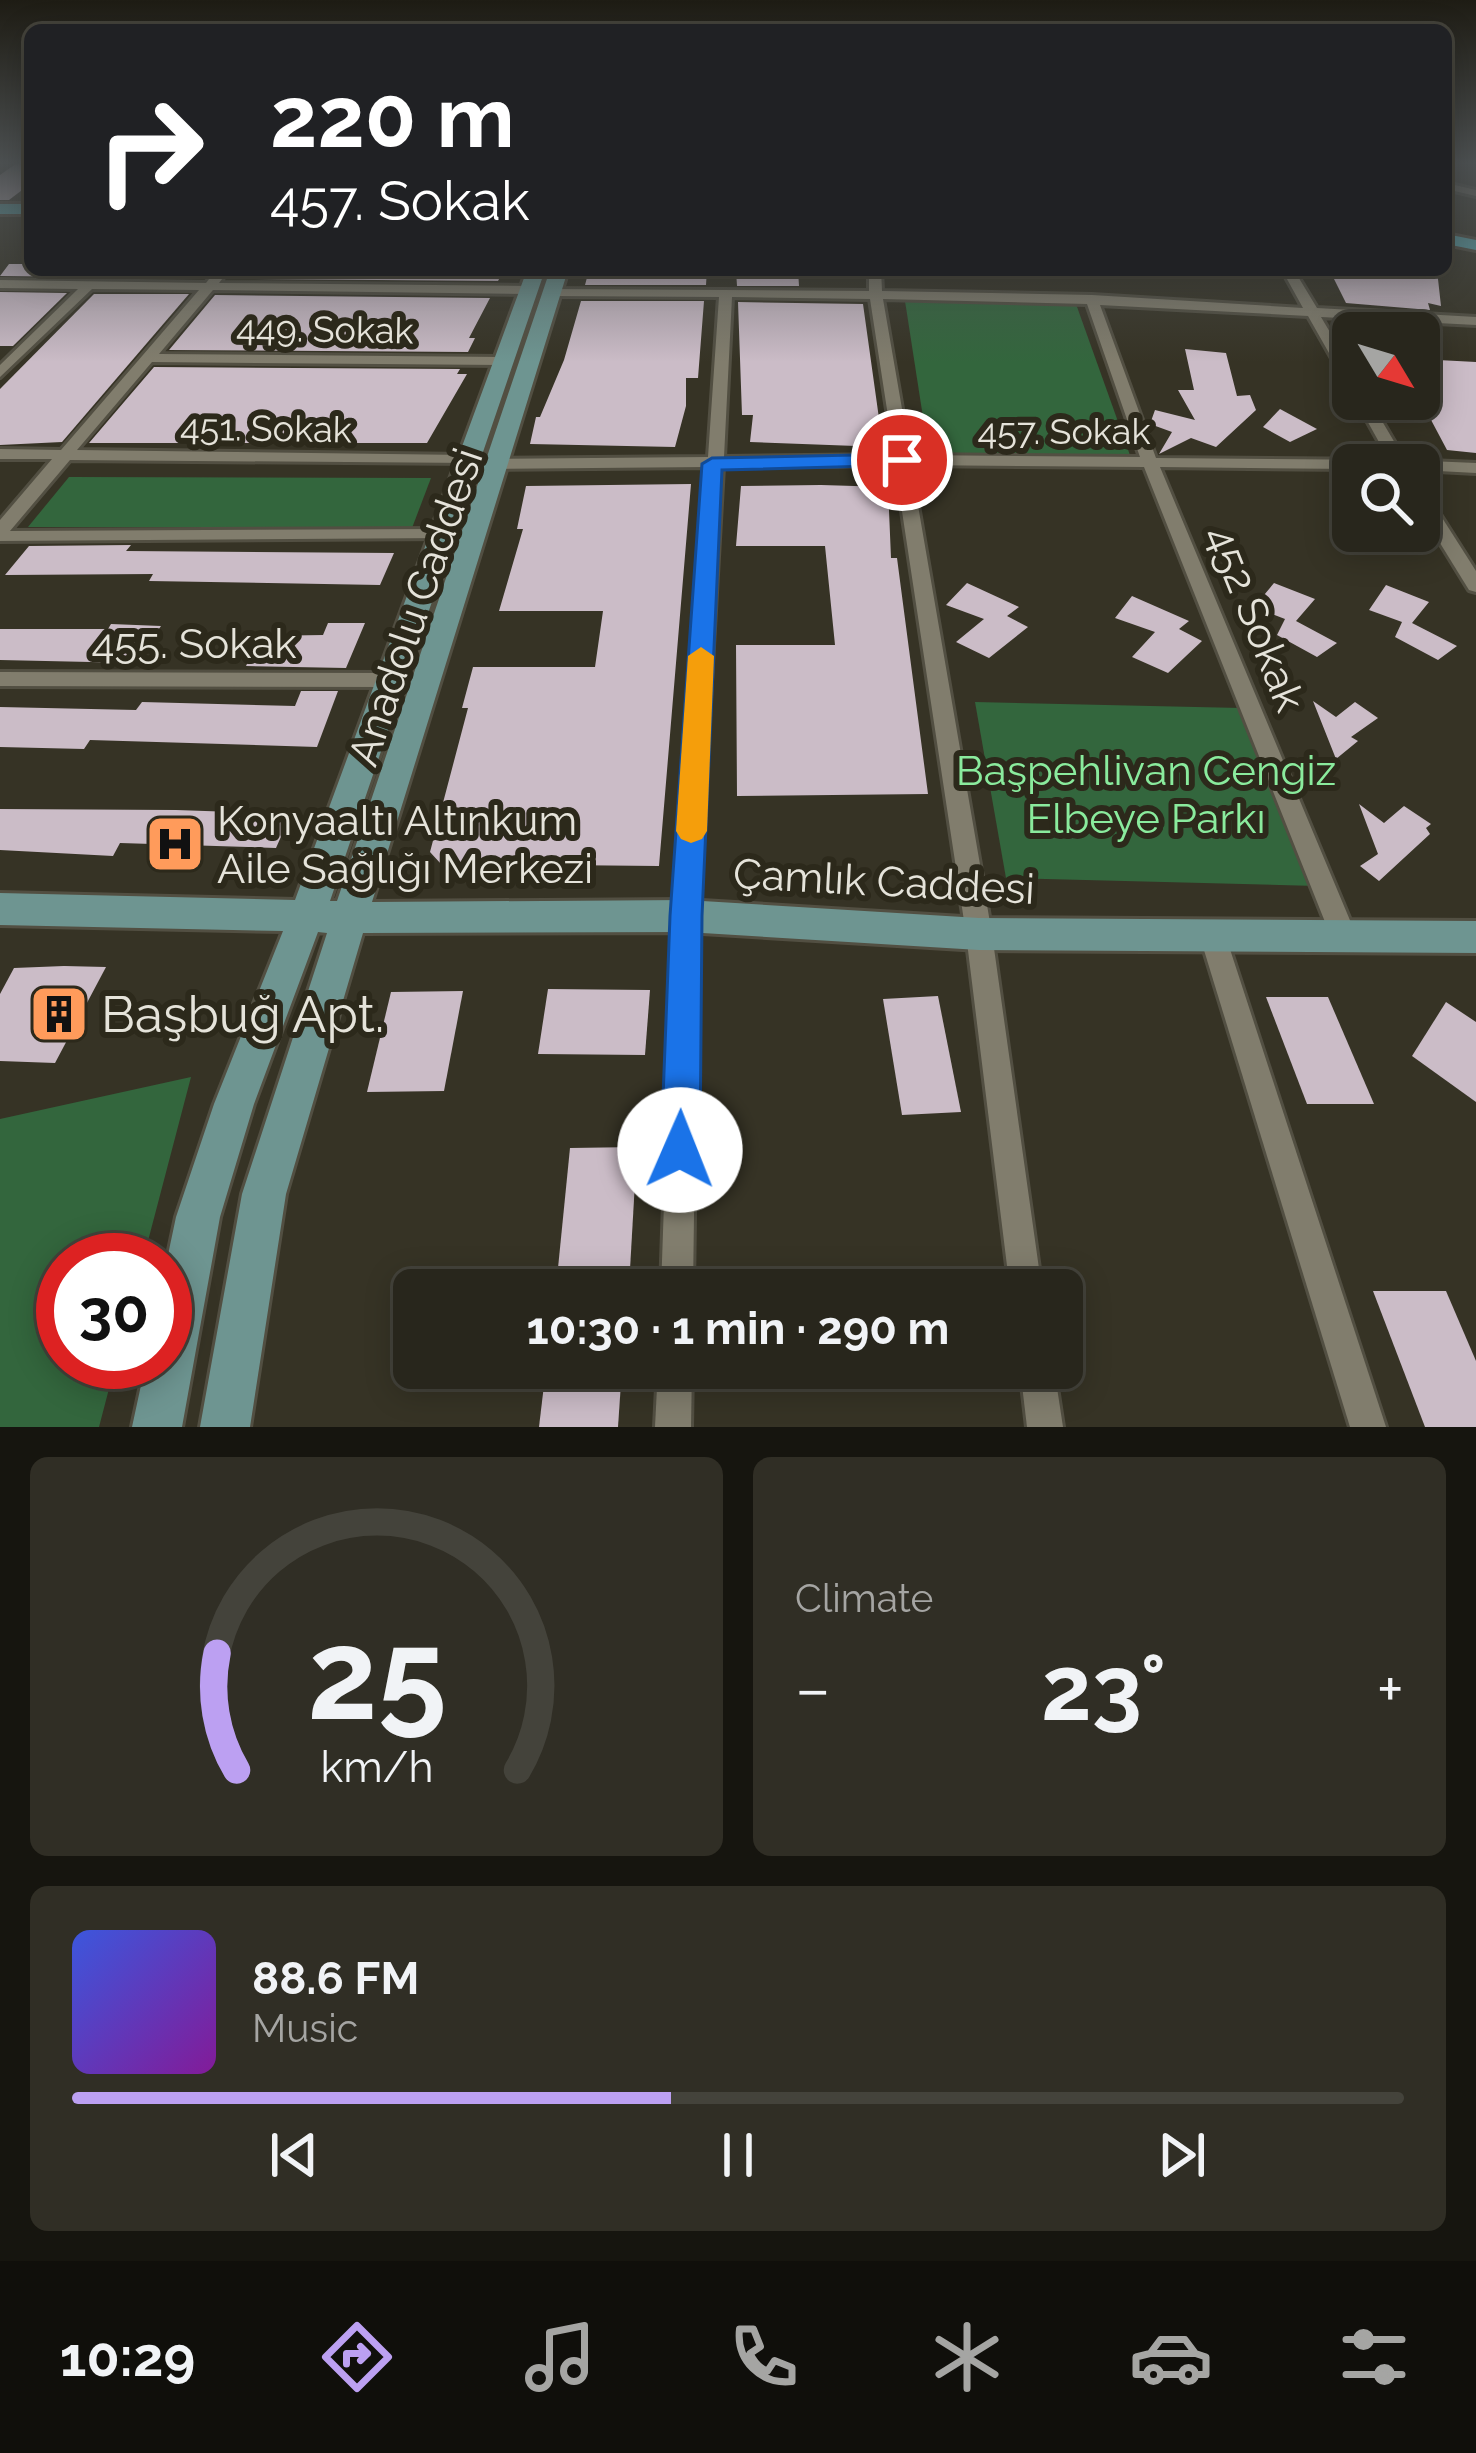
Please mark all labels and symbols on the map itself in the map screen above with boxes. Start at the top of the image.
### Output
street label: 449. Sokak [236,306,414,352]
north arrow [1332,312,1440,420]
street label: 451. Sokak [180,406,352,450]
pin [851,409,953,511]
street label: 457. Sokak [977,410,1151,452]
street label: Anadolu Caddesi [338,442,493,772]
street label: 452 Sokak [1196,518,1315,718]
street label: 455. Sokak [91,619,297,668]
park label: Başpehlivan Cengiz Elbeye Parkı [956,746,1336,843]
place label: Konyaaltı Altınkum Aile Sağlığı Merkezi [217,796,593,893]
hospital icon: Konyaaltı Altınkum Aile Sağlığı Merkezi [144,813,206,875]
street label: Çamlık Caddesi [732,849,1036,914]
building icon: Başbuğ Apt. [28,983,90,1045]
place label: Başbuğ Apt. [101,984,384,1044]
position arrow [617,1087,743,1213]
speed limit sign: 30 [36,1233,192,1389]

